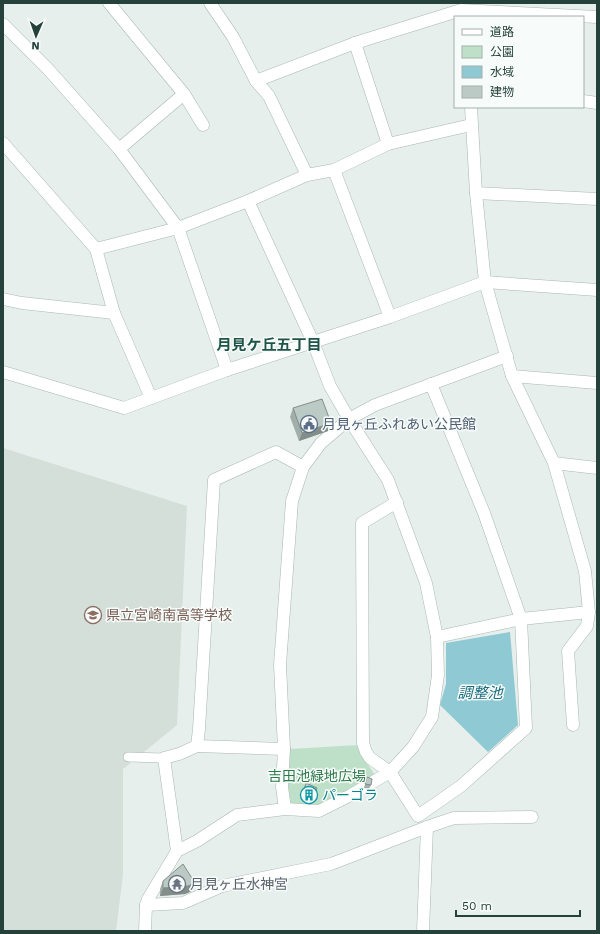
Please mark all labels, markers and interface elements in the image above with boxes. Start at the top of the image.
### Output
north arrow [16,16,56,56]
legend [454,16,584,108]
text: 道路 [490,25,514,39]
text: N [31,39,40,52]
text: 公園 [490,45,514,59]
text: 水域 [490,65,514,79]
text: 建物 [490,85,514,99]
district label: 月見ケ丘五丁目 [216,336,322,354]
public building icon: 月見ヶ丘ふれあい公民館 [299,414,319,434]
place label: 月見ヶ丘ふれあい公民館 [322,416,476,432]
school or university icon: 県立宮崎南高等学校 [83,605,103,625]
place label: 県立宮崎南高等学校 [106,607,232,623]
water label: 調整池 [457,684,504,702]
park label: 吉田池緑地広場 [268,768,366,784]
building icon: パーゴラ [299,785,319,805]
place label: パーゴラ [322,787,378,803]
temple icon: 月見ヶ丘水神宮 [167,874,187,894]
place label: 月見ヶ丘水神宮 [190,876,288,892]
scale bar [456,892,580,918]
text: 50 m [462,899,492,913]

